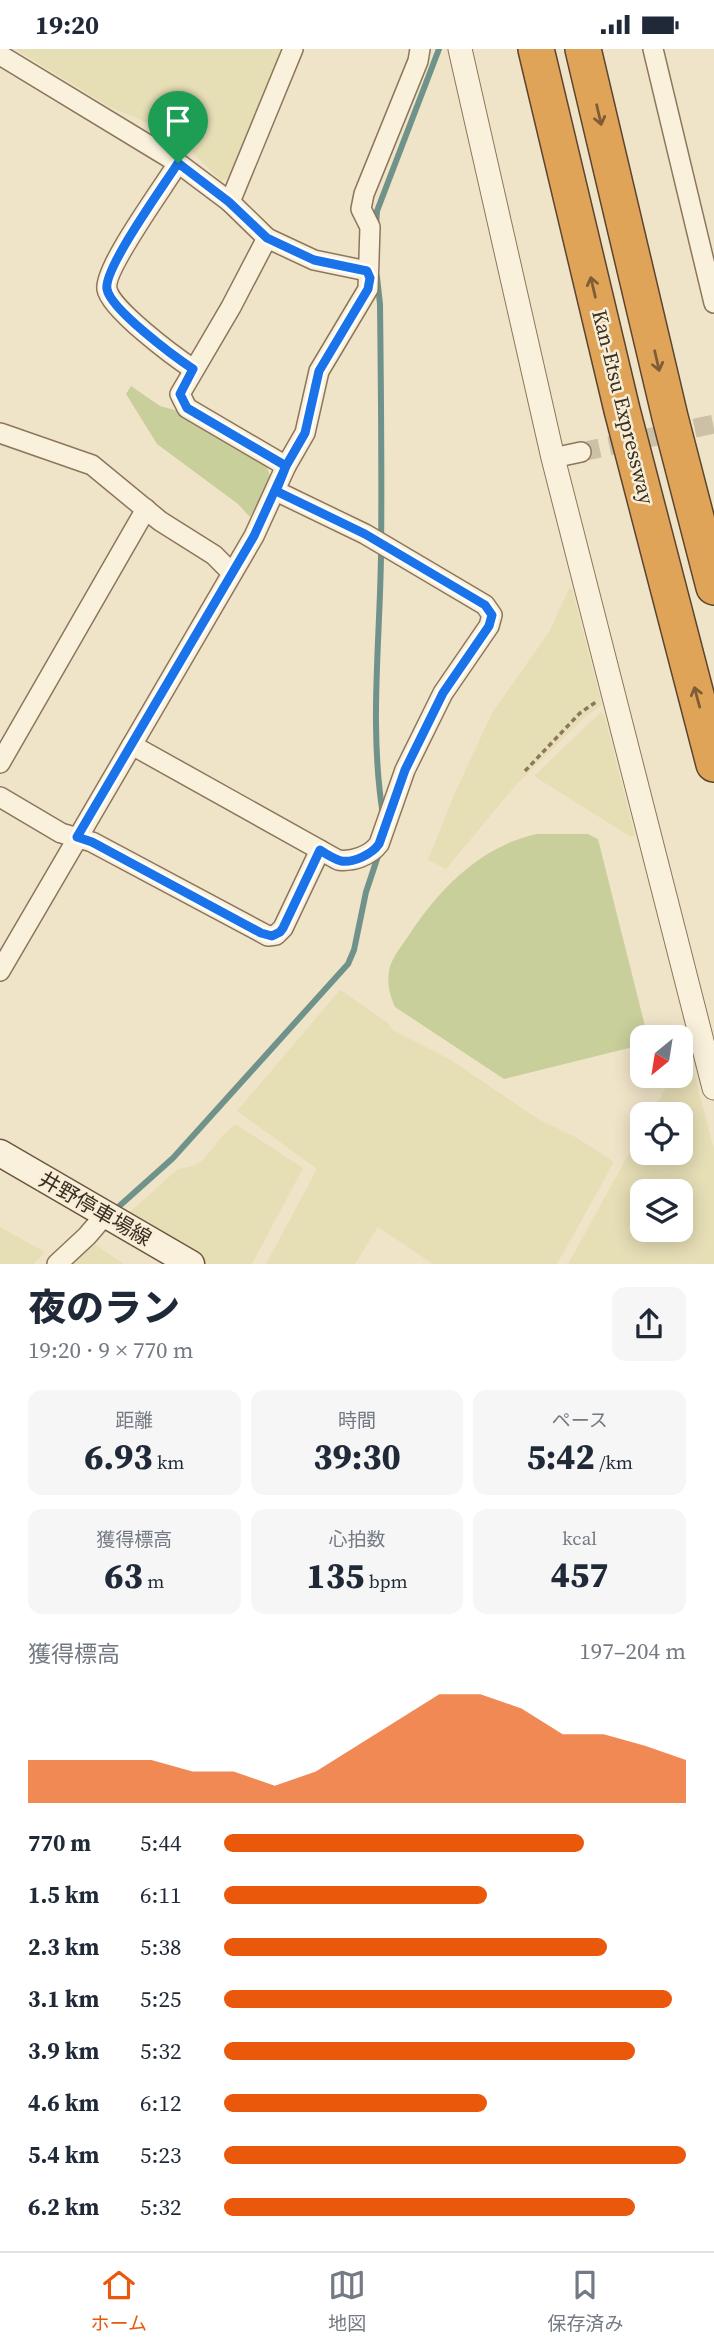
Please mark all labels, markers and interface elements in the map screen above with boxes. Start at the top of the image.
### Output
text: 19:20 [35,7,99,43]
pin [148,91,208,163]
icon: arrive [159,102,197,140]
one-way arrow [593,104,606,126]
one-way arrow [586,276,599,299]
street label: Kan-Etsu Expressway [585,307,662,507]
one-way arrow [651,349,664,372]
one-way arrow [690,687,703,709]
north arrow [630,1025,693,1089]
map controls [630,1025,693,1242]
button: locate [630,1102,693,1165]
street label: 井野停車場線 [33,1165,157,1253]
button: layers [630,1179,693,1242]
text: 夜のラン [28,1282,180,1334]
button: share [612,1287,686,1361]
text: 19:20 · 9 × 770 m [28,1334,194,1366]
text: 距離 [115,1407,153,1433]
text: 時間 [338,1407,376,1433]
text: ペース [552,1407,608,1433]
text: 6.93 [84,1433,153,1481]
text: 39:30 [313,1433,401,1481]
text: 5:42 [526,1433,595,1481]
text: km [153,1449,184,1475]
text: /km [595,1449,633,1475]
text: kcal [562,1525,597,1551]
text: 獲得標高 [96,1526,172,1552]
text: 心拍数 [328,1526,386,1552]
text: 457 [551,1551,609,1599]
text: 63 [104,1552,143,1600]
text: 135 [306,1552,364,1600]
text: m [143,1568,164,1594]
text: bpm [364,1568,408,1594]
text: 197–204 m [579,1635,686,1667]
text: 獲得標高 [28,1638,120,1670]
text: 770 m [28,1827,91,1859]
text: 5:44 [140,1827,181,1859]
text: 1.5 km [28,1879,99,1911]
text: 6:11 [140,1879,181,1911]
text: 2.3 km [28,1931,99,1963]
text: 5:38 [140,1931,181,1963]
text: 3.1 km [28,1983,99,2015]
text: 5:25 [140,1983,181,2015]
text: 3.9 km [28,2035,99,2067]
text: 5:32 [140,2035,181,2067]
text: 4.6 km [28,2087,99,2119]
text: 6:12 [140,2087,181,2119]
text: 5.4 km [28,2139,99,2171]
text: 5:23 [140,2139,181,2171]
text: 6.2 km [28,2191,99,2223]
text: 5:32 [140,2191,181,2223]
tab: ホーム [91,2266,147,2336]
tab: 地図 [328,2266,366,2336]
tab: 保存済み [547,2266,623,2336]

